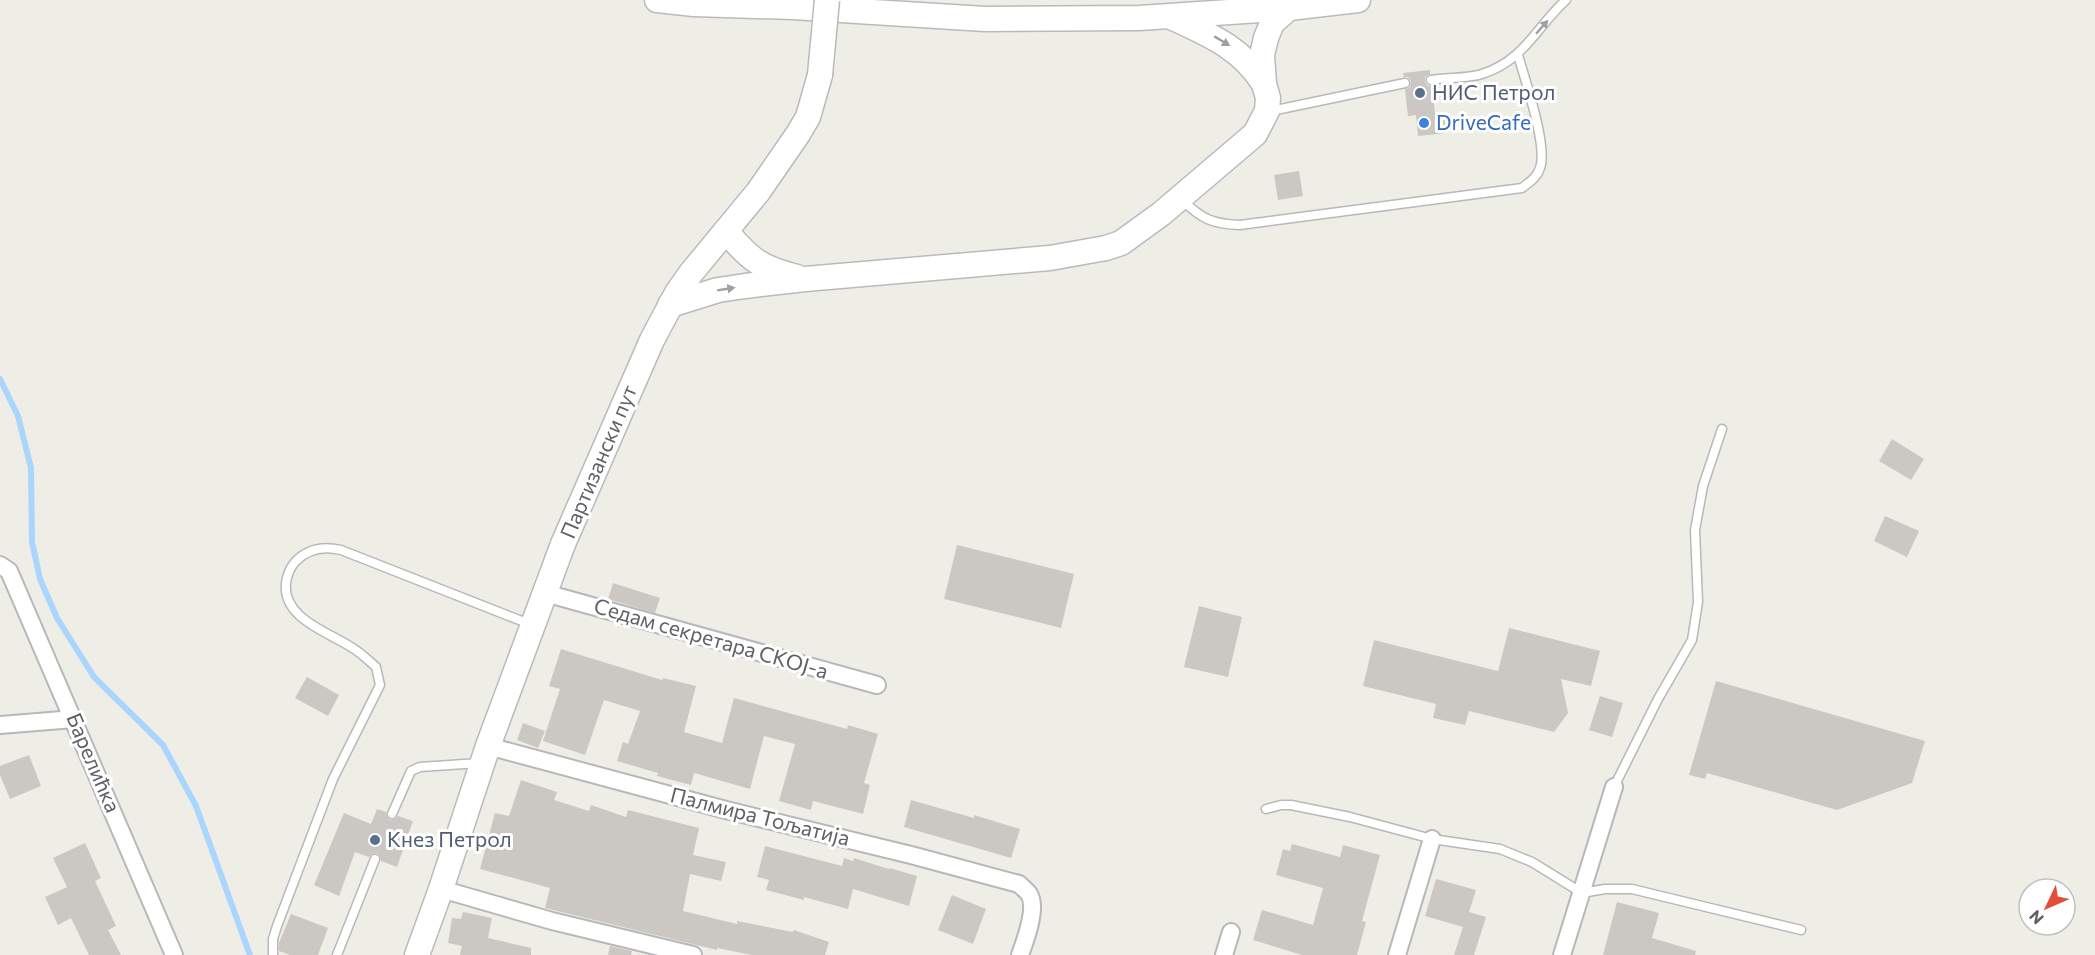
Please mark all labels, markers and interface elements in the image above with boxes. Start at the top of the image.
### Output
one-way arrow [1535,20,1548,35]
one-way arrow [1214,36,1230,47]
place label: НИС Петрол [1432,79,1555,104]
marker: НИС Петрол [1413,86,1427,100]
place label: DriveCafe [1436,109,1531,134]
marker: DriveCafe [1417,116,1431,130]
one-way arrow [717,285,736,294]
street label: Партизански пут [554,381,641,542]
street label: Седам секретара СКОЈ-а [591,592,831,683]
street label: Барелићка [62,709,127,816]
street label: Палмира Тољатија [668,781,853,850]
place label: Кнез Петрол [387,826,512,851]
marker: Кнез Петрол [368,833,382,847]
north arrow [2017,877,2077,937]
text: N [2025,907,2047,929]

